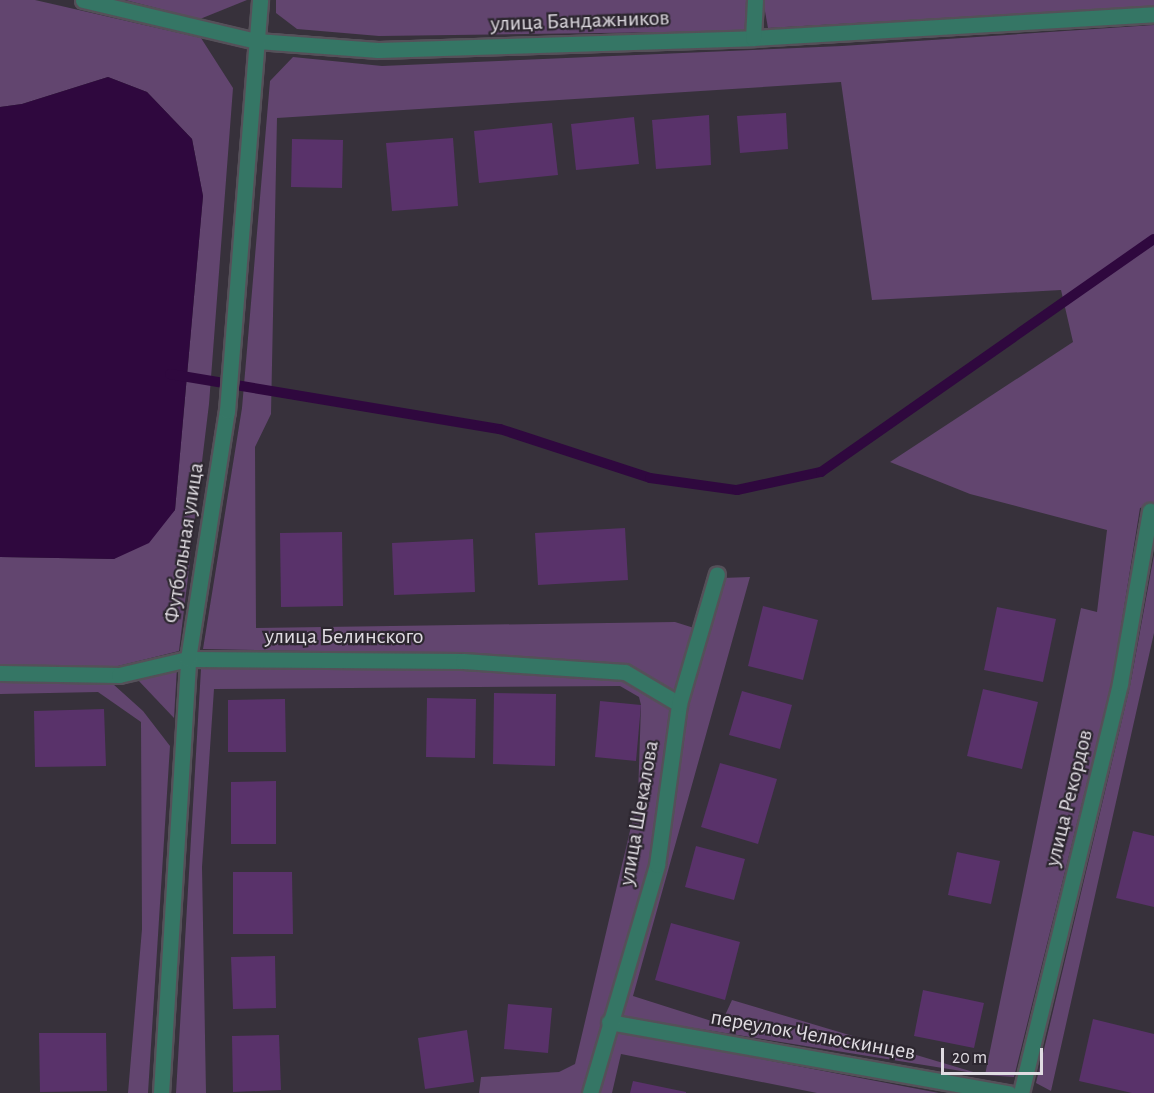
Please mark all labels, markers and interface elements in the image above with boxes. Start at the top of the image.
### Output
street label: улица Бандажников [490,5,670,37]
street label: Футбольная улица [158,461,210,625]
street label: улица Белинского [265,624,423,650]
street label: улица Рекордов [1039,727,1099,869]
street label: улица Шекалова [613,738,665,888]
street label: переулок Челюскинцев [708,1004,918,1066]
scale bar [944,1036,1046,1074]
text: 20 m [952,1049,987,1067]

